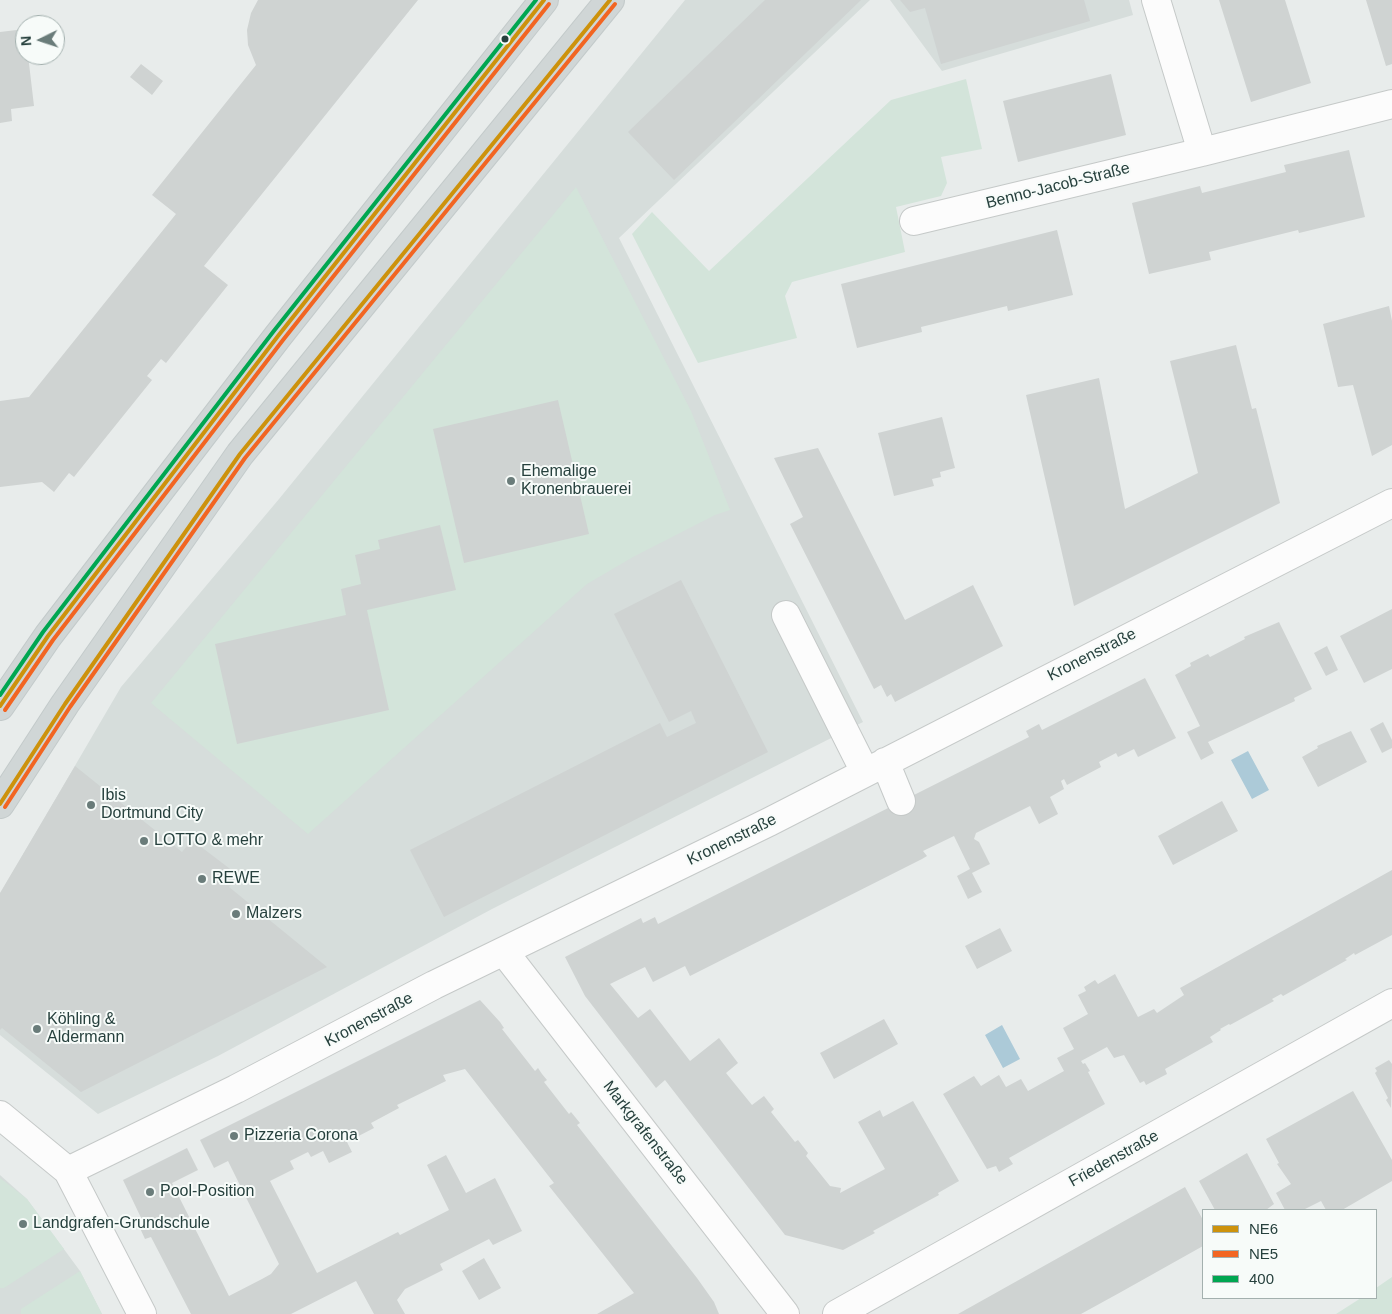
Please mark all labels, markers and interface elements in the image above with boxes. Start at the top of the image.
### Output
north arrow [15,15,65,65]
unlabelled marker [500,34,510,44]
text: N [18,35,34,47]
street label: Benno-Jacob-Straße [984,159,1132,213]
place label: Ehemalige Kronenbrauerei [521,462,631,500]
marker: Ehemalige Kronenbrauerei [505,475,517,487]
street label: Kronenstraße [1044,624,1140,686]
place label: Ibis Dortmund City [101,786,203,824]
marker: Ibis Dortmund City [85,799,97,811]
street label: Kronenstraße [684,810,780,870]
place label: LOTTO & mehr [154,831,263,851]
marker: LOTTO & mehr [138,835,150,847]
place label: REWE [212,869,260,889]
marker: REWE [196,873,208,885]
place label: Malzers [246,904,302,924]
marker: Malzers [230,908,242,920]
street label: Kronenstraße [322,989,416,1051]
place label: Köhling & Aldermann [47,1010,124,1048]
marker: Köhling & Aldermann [31,1023,43,1035]
street label: Markgrafenstraße [599,1077,691,1189]
place label: Pizzeria Corona [244,1126,358,1146]
street label: Friedenstraße [1066,1126,1162,1192]
marker: Pizzeria Corona [228,1130,240,1142]
place label: Pool-Position [160,1182,254,1202]
marker: Pool-Position [144,1186,156,1198]
legend [1202,1209,1377,1299]
place label: Landgrafen-Grundschule [33,1214,210,1234]
marker: Landgrafen-Grundschule [17,1218,29,1230]
text: NE6 [1249,1220,1278,1237]
text: NE5 [1249,1245,1278,1262]
text: 400 [1249,1270,1274,1287]

